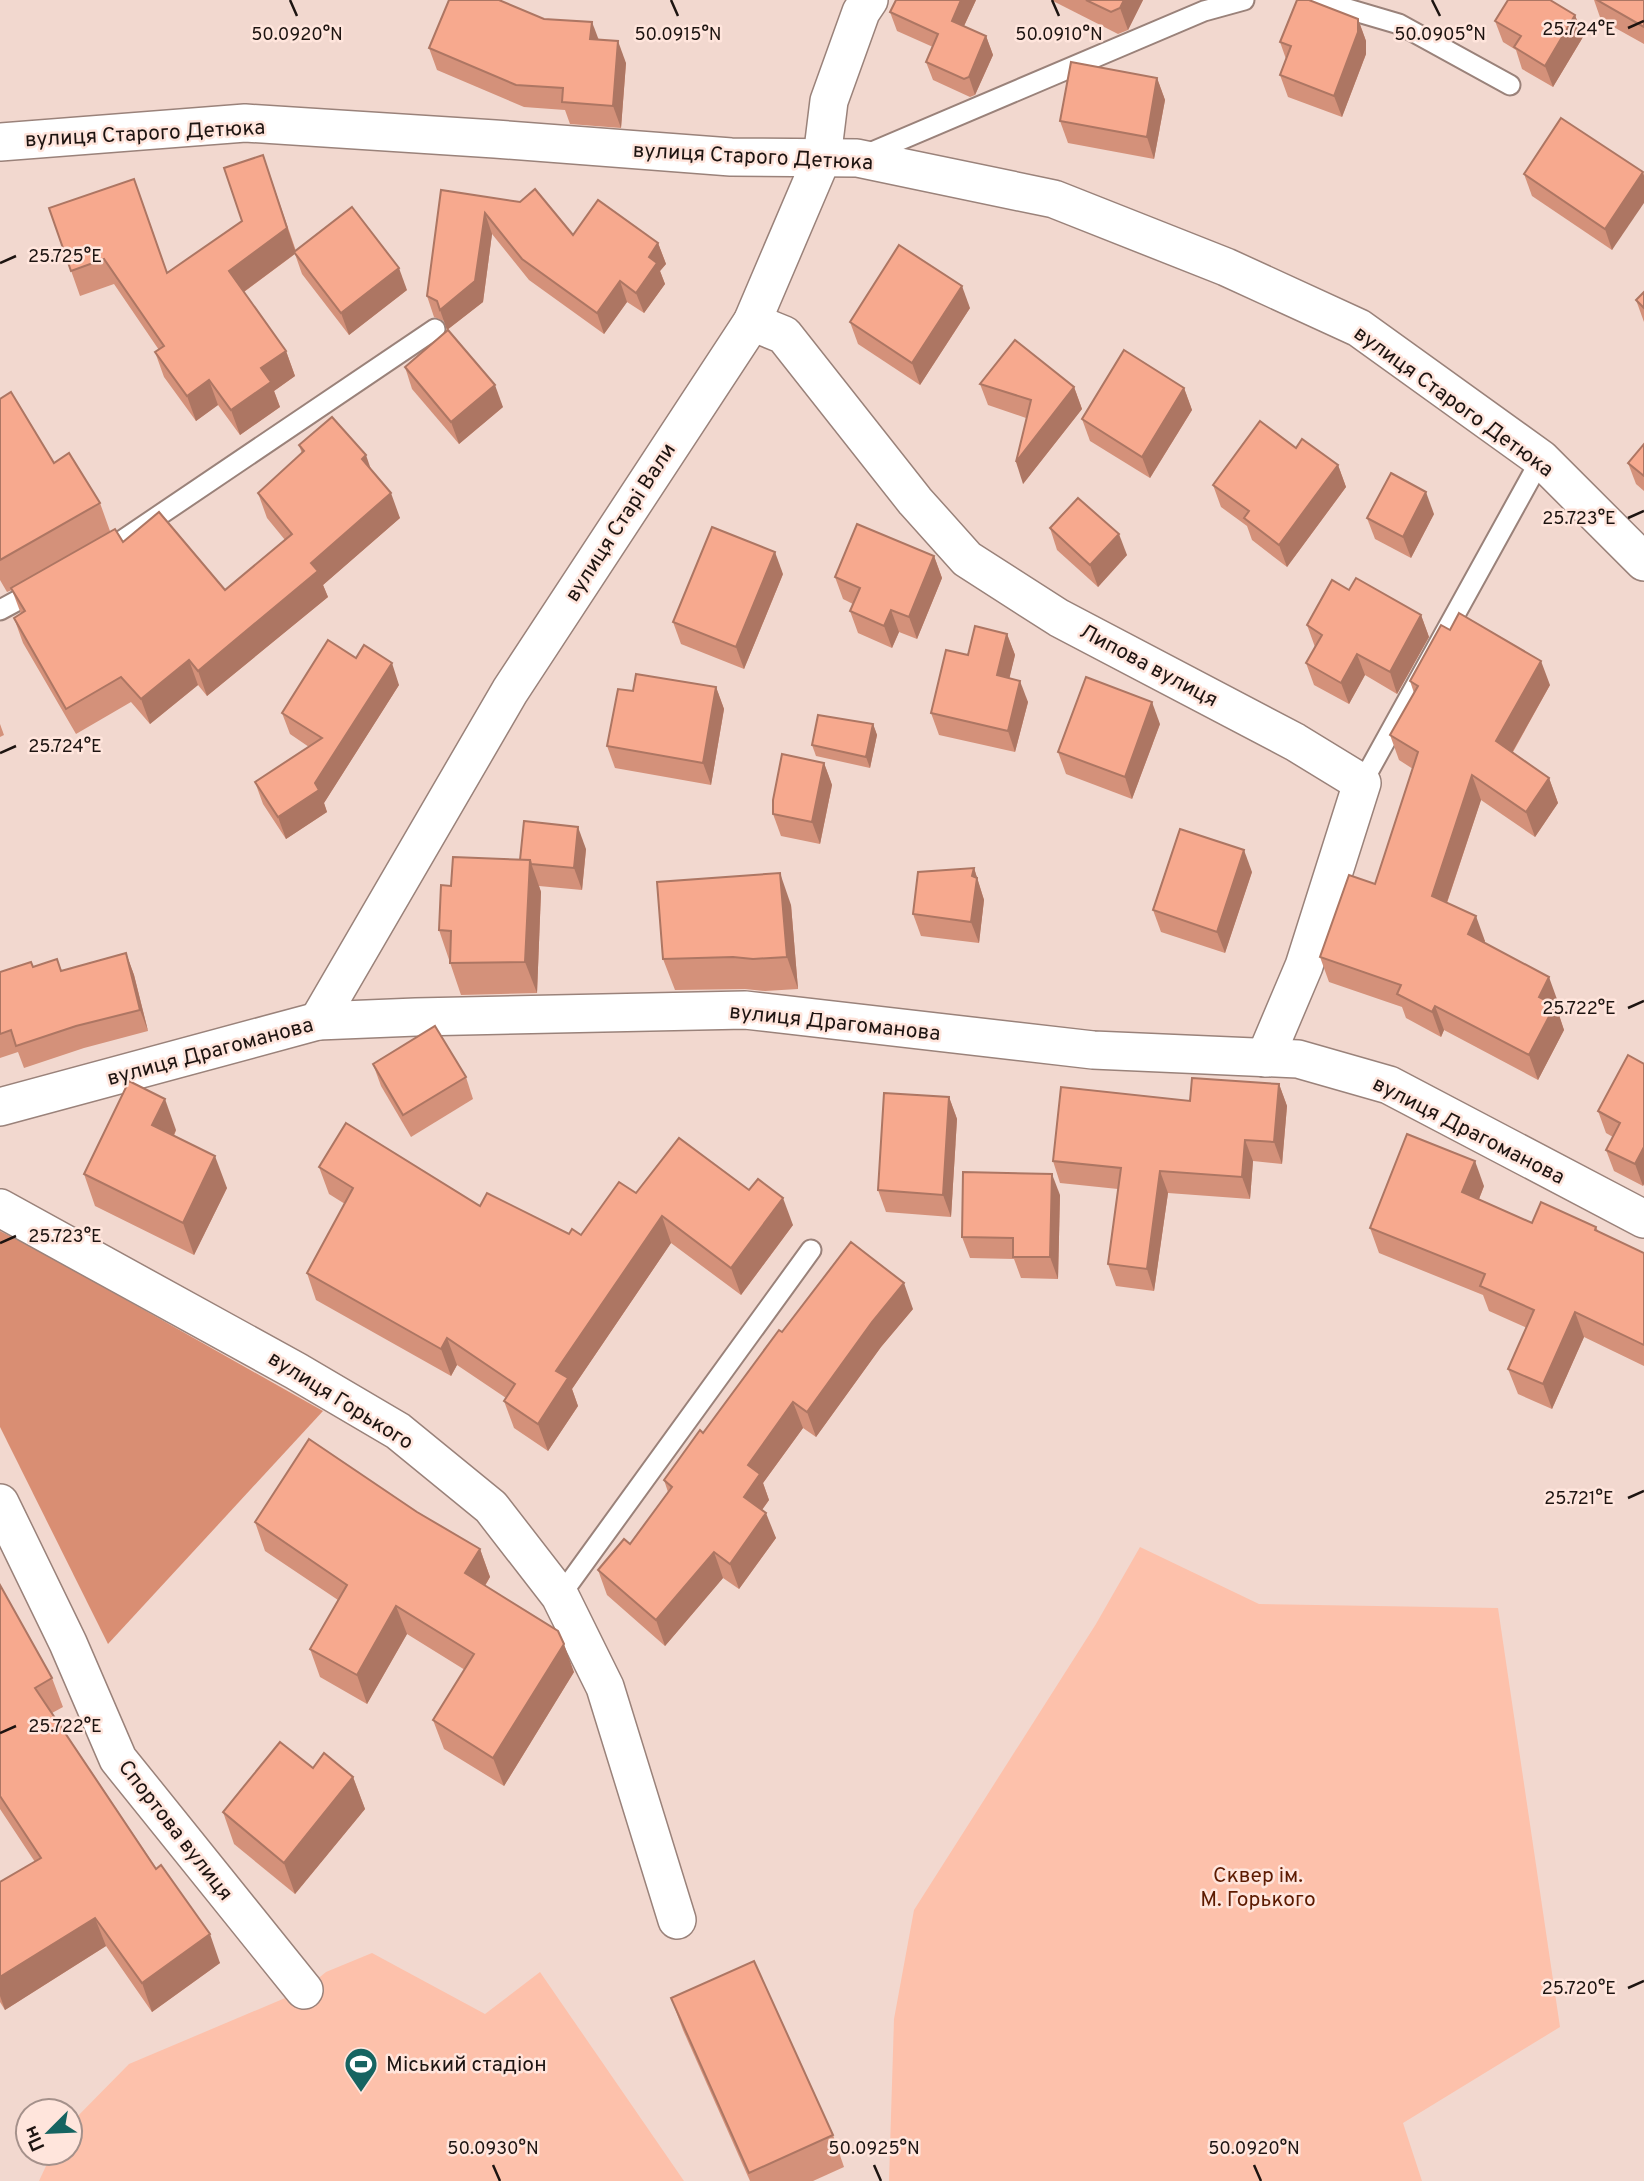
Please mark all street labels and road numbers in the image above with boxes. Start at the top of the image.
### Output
street label: вулиця Старого Детюка [24,115,266,154]
street label: вулиця Старого Детюка [632,138,874,177]
street label: вулиця Старого Детюка [1348,321,1558,484]
street label: вулиця Старі Вали [560,438,683,607]
street label: Липова вулиця [1074,618,1222,714]
street label: вулиця Драгоманова [728,999,942,1048]
street label: вулиця Драгоманова [104,1012,316,1093]
street label: вулиця Драгоманова [1368,1071,1569,1192]
street label: вулиця Горького [262,1346,418,1457]
street label: Спортова вулиця [111,1755,238,1907]

